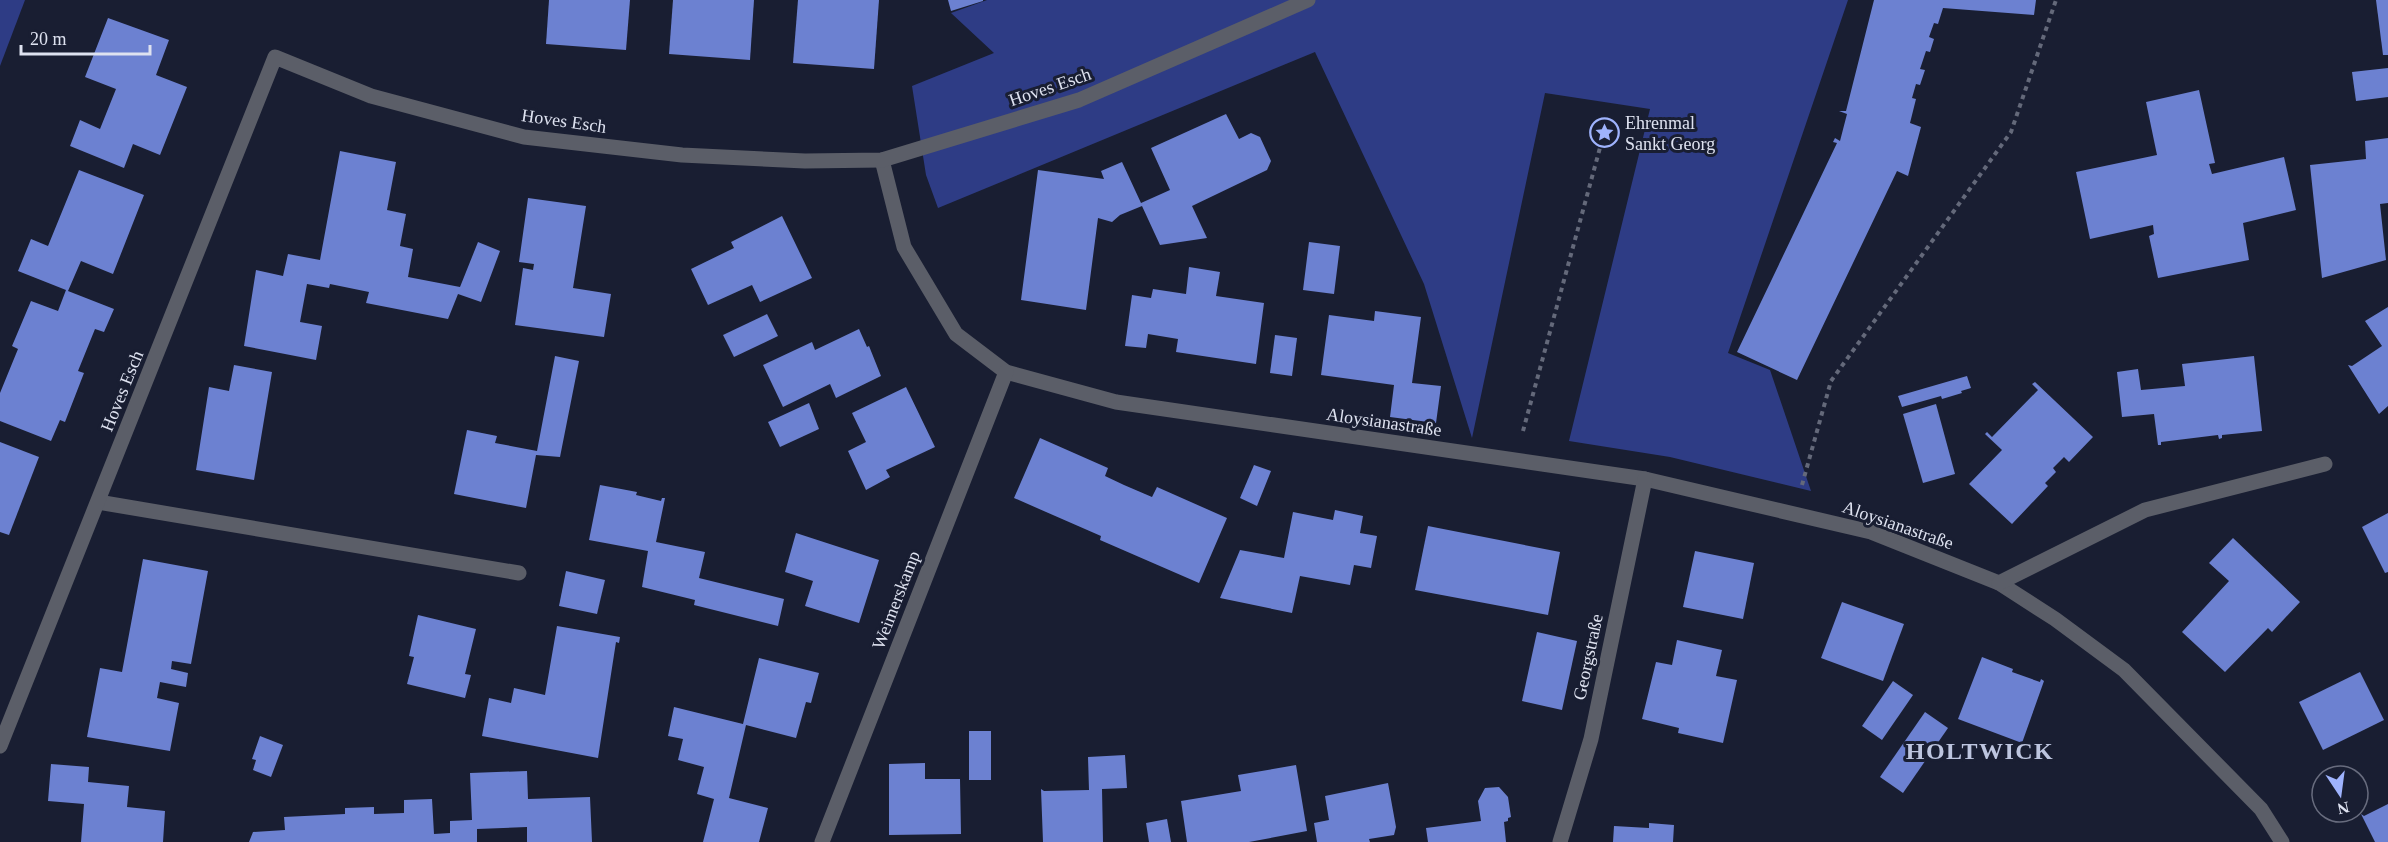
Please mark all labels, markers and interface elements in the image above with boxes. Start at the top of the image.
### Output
scale bar [21,18,150,56]
text: 20 m [30,29,67,49]
street label: Hoves Esch [1006,64,1094,110]
street label: Hoves Esch [520,105,608,137]
place label: Ehrenmal Sankt Georg [1625,113,1715,154]
place icon: Ehrenmal Sankt Georg [1588,117,1620,149]
street label: Hoves Esch [97,348,147,434]
street label: Aloysianastraße [1325,404,1443,440]
street label: Aloysianastraße [1840,497,1956,553]
street label: Weimerskamp [868,548,924,652]
street label: Georgstraße [1569,612,1607,702]
district label: HOLTWICK [1906,738,2054,764]
north arrow [2310,764,2370,824]
text: N [2335,799,2351,818]

